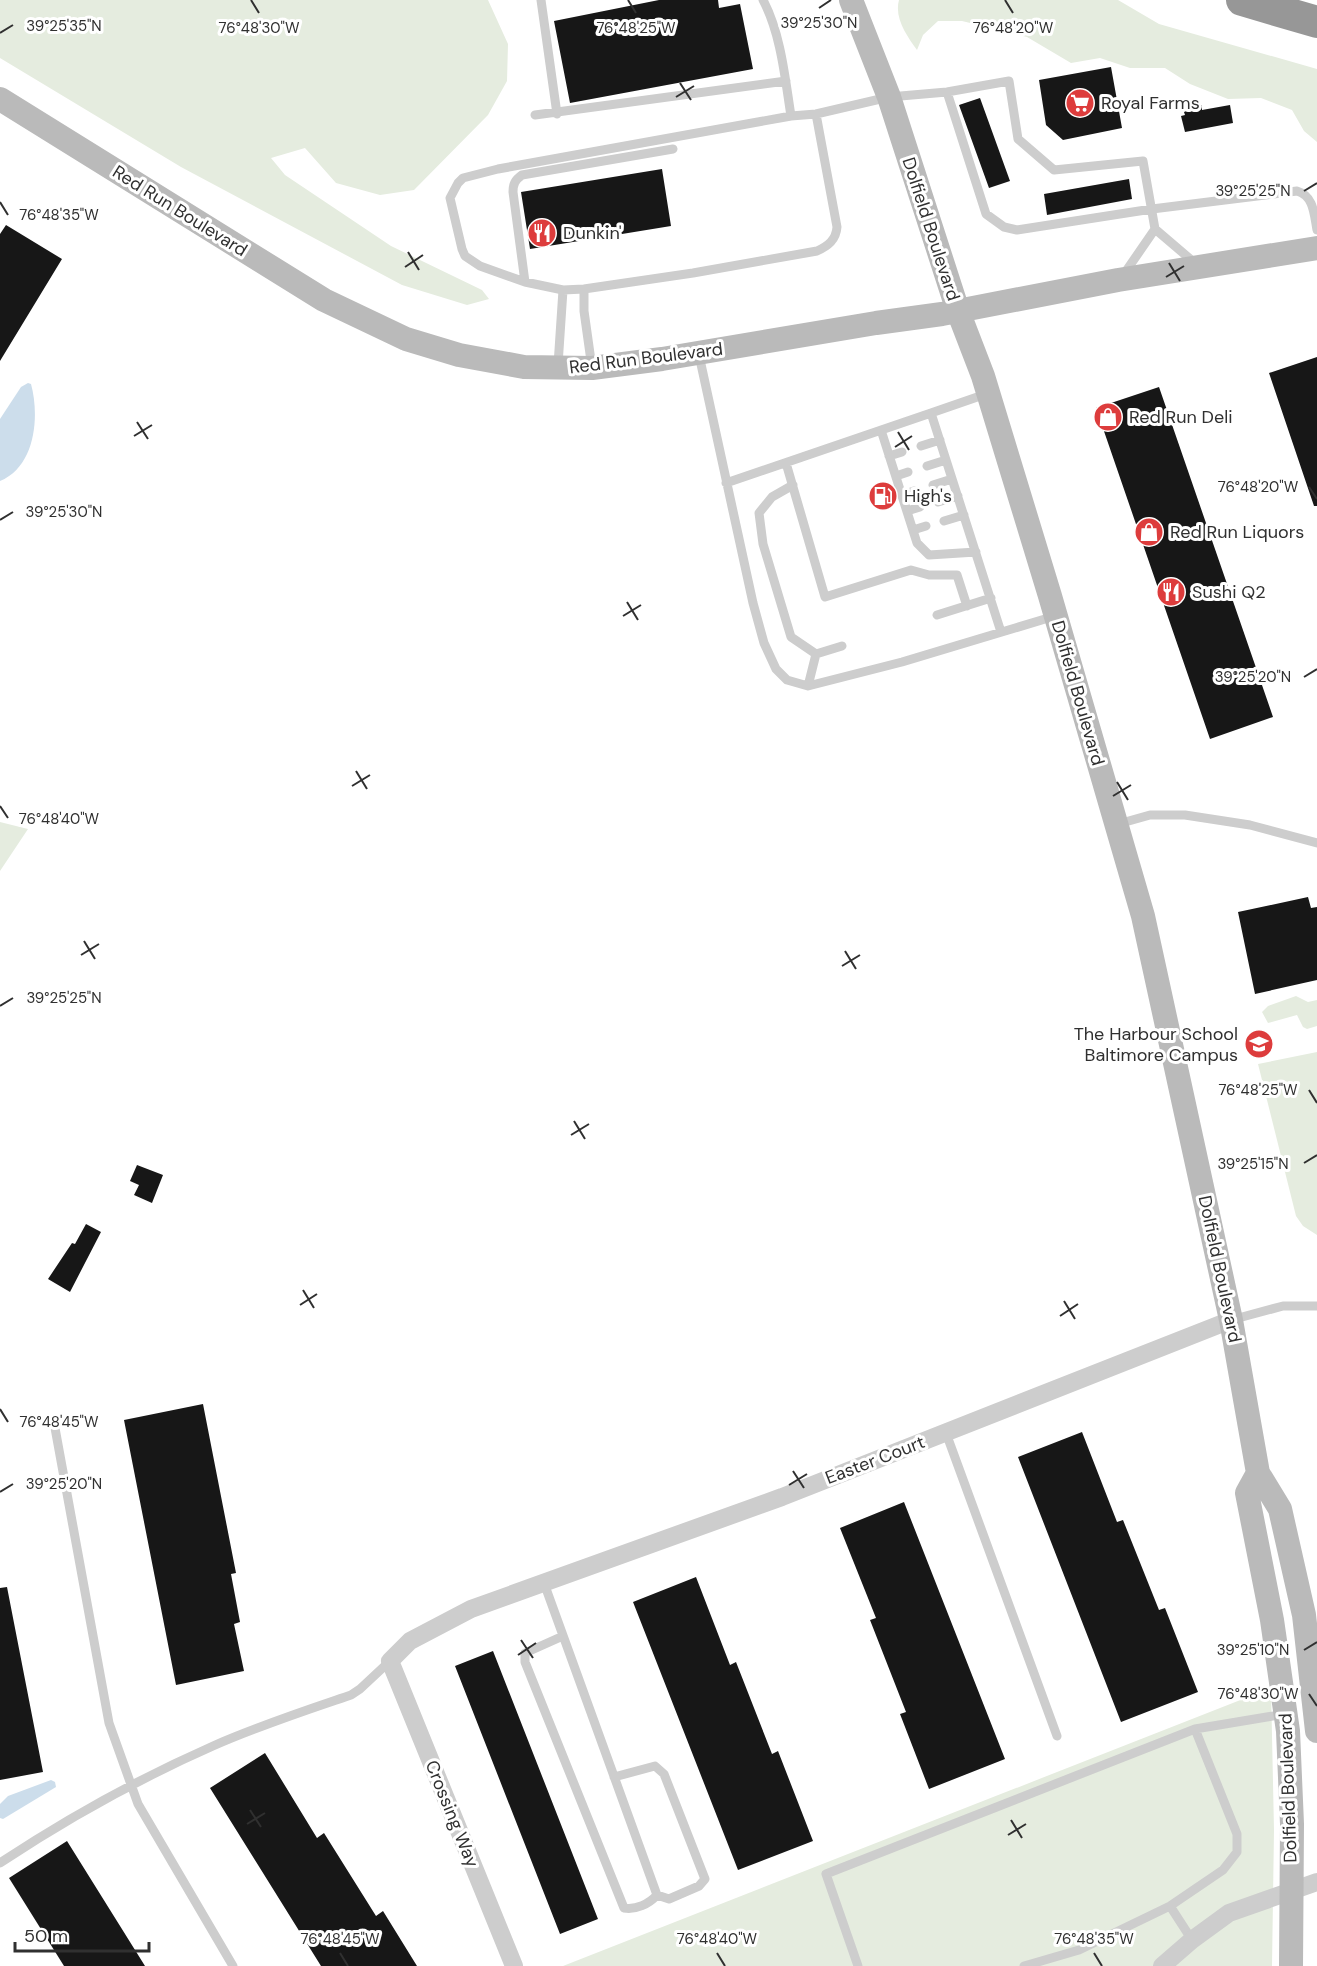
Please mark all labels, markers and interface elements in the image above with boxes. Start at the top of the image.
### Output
text: 39°25'30"N [781,13,857,33]
text: 39°25'35"N [26,16,102,36]
text: 76°48'30"W [219,18,300,38]
text: 76°48'25"W [596,18,676,38]
text: 76°48'20"W [973,18,1054,38]
supermarket icon: Royal Farms [1064,87,1096,119]
place label: Royal Farms [1101,91,1200,115]
street label: Dolfield Boulevard [896,154,966,304]
street label: Red Run Boulevard [108,160,252,262]
text: 39°25'25"N [1215,181,1291,201]
text: 76°48'35"W [19,205,99,225]
restaurant icon: Dunkin' [526,217,558,249]
place label: Dunkin' [563,221,622,245]
street label: Red Run Boulevard [568,337,724,379]
shop icon: Red Run Deli [1092,401,1124,433]
place label: Red Run Deli [1129,405,1233,429]
text: 76°48'20"W [1218,477,1299,497]
fuel station icon: High's [867,480,899,512]
place label: High's [904,484,952,508]
text: 39°25'30"N [26,502,102,522]
shop icon: Red Run Liquors [1133,516,1165,548]
place label: Red Run Liquors [1170,520,1304,544]
restaurant icon: Sushi Q2 [1155,576,1187,608]
place label: Sushi Q2 [1192,580,1266,604]
street label: Dolfield Boulevard [1046,618,1110,768]
text: 39°25'20"N [1215,667,1291,687]
text: 76°48'40"W [19,809,100,829]
text: 39°25'25"N [26,988,102,1008]
place label: The Harbour School Baltimore Campus [1074,1022,1238,1067]
school or university icon: The Harbour School Baltimore Campus [1243,1028,1275,1060]
text: 76°48'25"W [1218,1080,1298,1100]
text: 39°25'15"N [1217,1154,1289,1174]
street label: Dolfield Boulevard [1193,1193,1247,1345]
text: 76°48'45"W [20,1412,99,1432]
street label: Easter Court [822,1430,928,1490]
text: 39°25'20"N [26,1474,102,1494]
text: 39°25'10"N [1217,1640,1289,1660]
text: 76°48'30"W [1218,1684,1299,1704]
street label: Dolfield Boulevard [1273,1713,1303,1863]
street label: Crossing Way [420,1757,484,1871]
scale bar [15,1915,148,1953]
text: 50 m [24,1924,68,1948]
text: 76°48'45"W [301,1929,380,1949]
text: 76°48'40"W [677,1929,758,1949]
text: 76°48'35"W [1054,1929,1134,1949]

